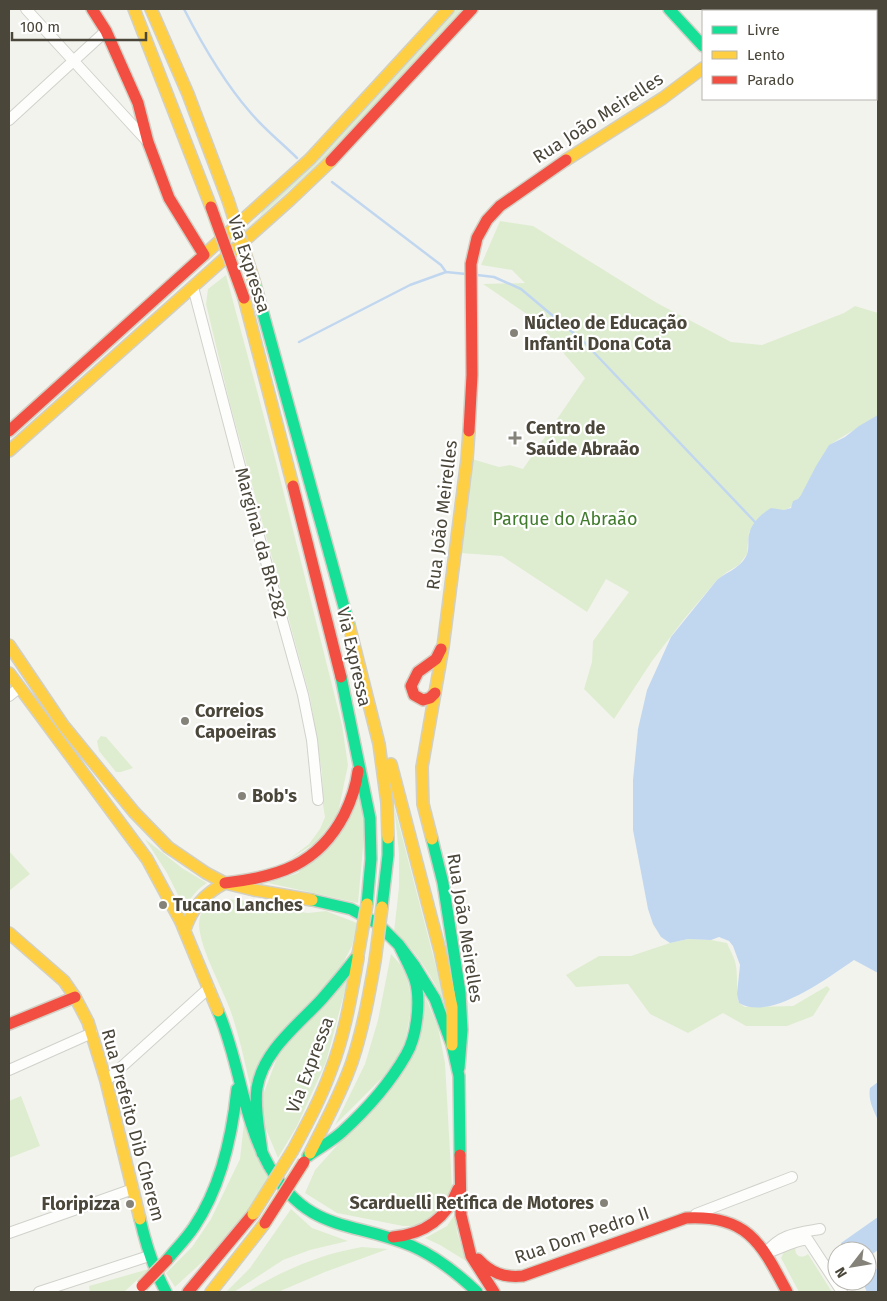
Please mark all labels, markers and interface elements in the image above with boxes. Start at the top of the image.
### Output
scale bar [12,10,146,42]
legend [702,10,877,100]
text: 100 m [20,18,60,36]
text: Livre [747,21,780,39]
text: Lento [747,46,785,64]
street label: Rua João Meirelles [529,68,667,168]
text: Parado [747,71,794,89]
street label: Via Expressa [223,212,275,316]
place label: Núcleo de Educação Infantil Dona Cota [524,312,687,355]
marker: Núcleo de Educação Infantil Dona Cota [508,327,520,339]
place label: Centro de Saúde Abraão [526,417,640,460]
marker: Centro de Saúde Abraão [508,431,522,445]
street label: Rua João Meirelles [422,439,462,591]
street label: Marginal da BR-282 [230,465,292,621]
park label: Parque do Abraão [493,508,637,530]
street label: Via Expressa [332,605,376,709]
place label: Correios Capoeiras [195,700,277,743]
marker: Correios Capoeiras [179,715,191,727]
place label: Bob's [252,785,297,807]
marker: Bob's [236,790,248,802]
street label: Rua João Meirelles [442,852,488,1004]
place label: Tucano Lanches [173,894,303,916]
marker: Tucano Lanches [157,899,169,911]
street label: Via Expressa [282,1014,338,1116]
street label: Rua Prefeito Dib Cherem [97,1026,169,1224]
place label: Scarduelli Retífica de Motores [349,1192,594,1214]
place label: Floripizza [41,1193,120,1215]
marker: Scarduelli Retífica de Motores [598,1197,610,1209]
marker: Floripizza [124,1198,136,1210]
street label: Rua Dom Pedro II [512,1202,652,1268]
north arrow [827,1241,877,1291]
text: N [832,1264,851,1281]

